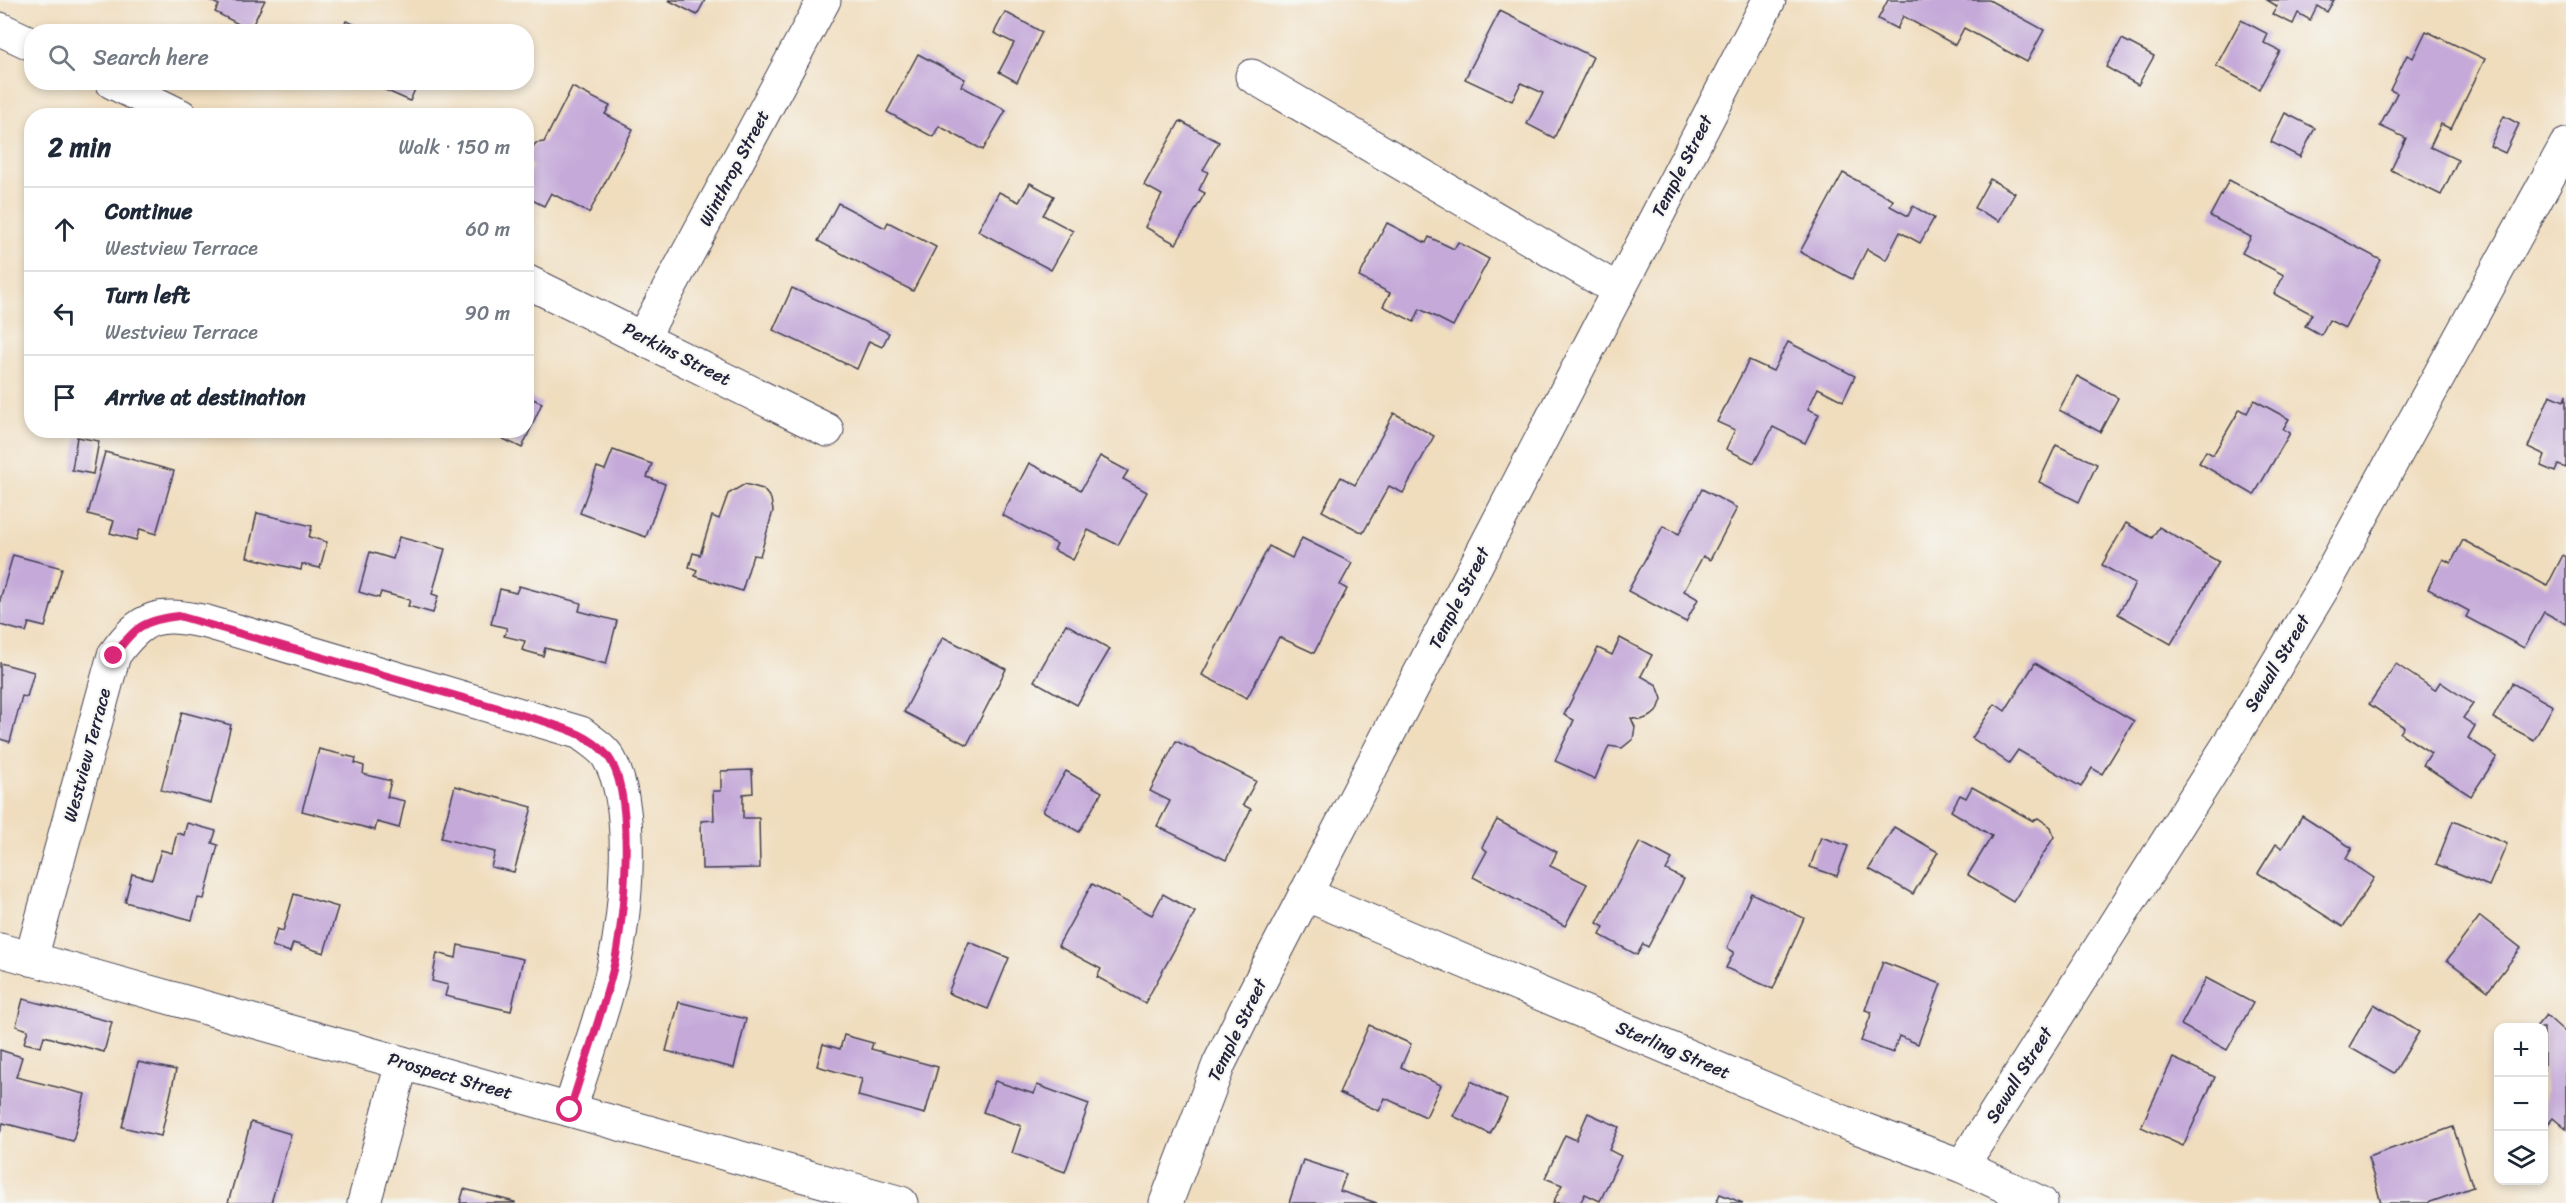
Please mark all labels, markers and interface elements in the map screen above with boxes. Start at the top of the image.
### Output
search box [24,24,534,90]
text: Search here [93,38,209,77]
icon: search [45,41,78,74]
street label: Winthrop Street [690,104,778,232]
street label: Temple Street [1642,108,1722,223]
text: 2 min [48,124,111,170]
text: Walk · 150 m [398,130,510,165]
text: Continue [105,192,193,231]
text: 60 m [465,212,510,247]
icon: ahead [48,213,81,246]
text: Westview Terrace [105,231,258,266]
text: Turn left [105,276,190,315]
text: 90 m [465,296,510,331]
icon: left [48,297,81,330]
street label: Perkins Street [617,313,737,395]
text: Westview Terrace [105,315,258,350]
text: Arrive at destination [105,378,306,417]
icon: arrive [48,381,81,414]
street label: Temple Street [1419,540,1499,655]
street label: Sewall Street [2235,607,2319,718]
route end [100,642,126,668]
street label: Westview Terrace [54,684,120,826]
street label: Temple Street [1198,972,1276,1087]
street label: Sterling Street [1611,1011,1735,1089]
street label: Sewall Street [1976,1020,2062,1130]
map controls [2494,1023,2548,1185]
button: + [2494,1023,2548,1077]
street label: Prospect Street [384,1043,516,1109]
button: − [2494,1077,2548,1131]
route start [556,1096,582,1122]
button: layers [2494,1131,2548,1185]

